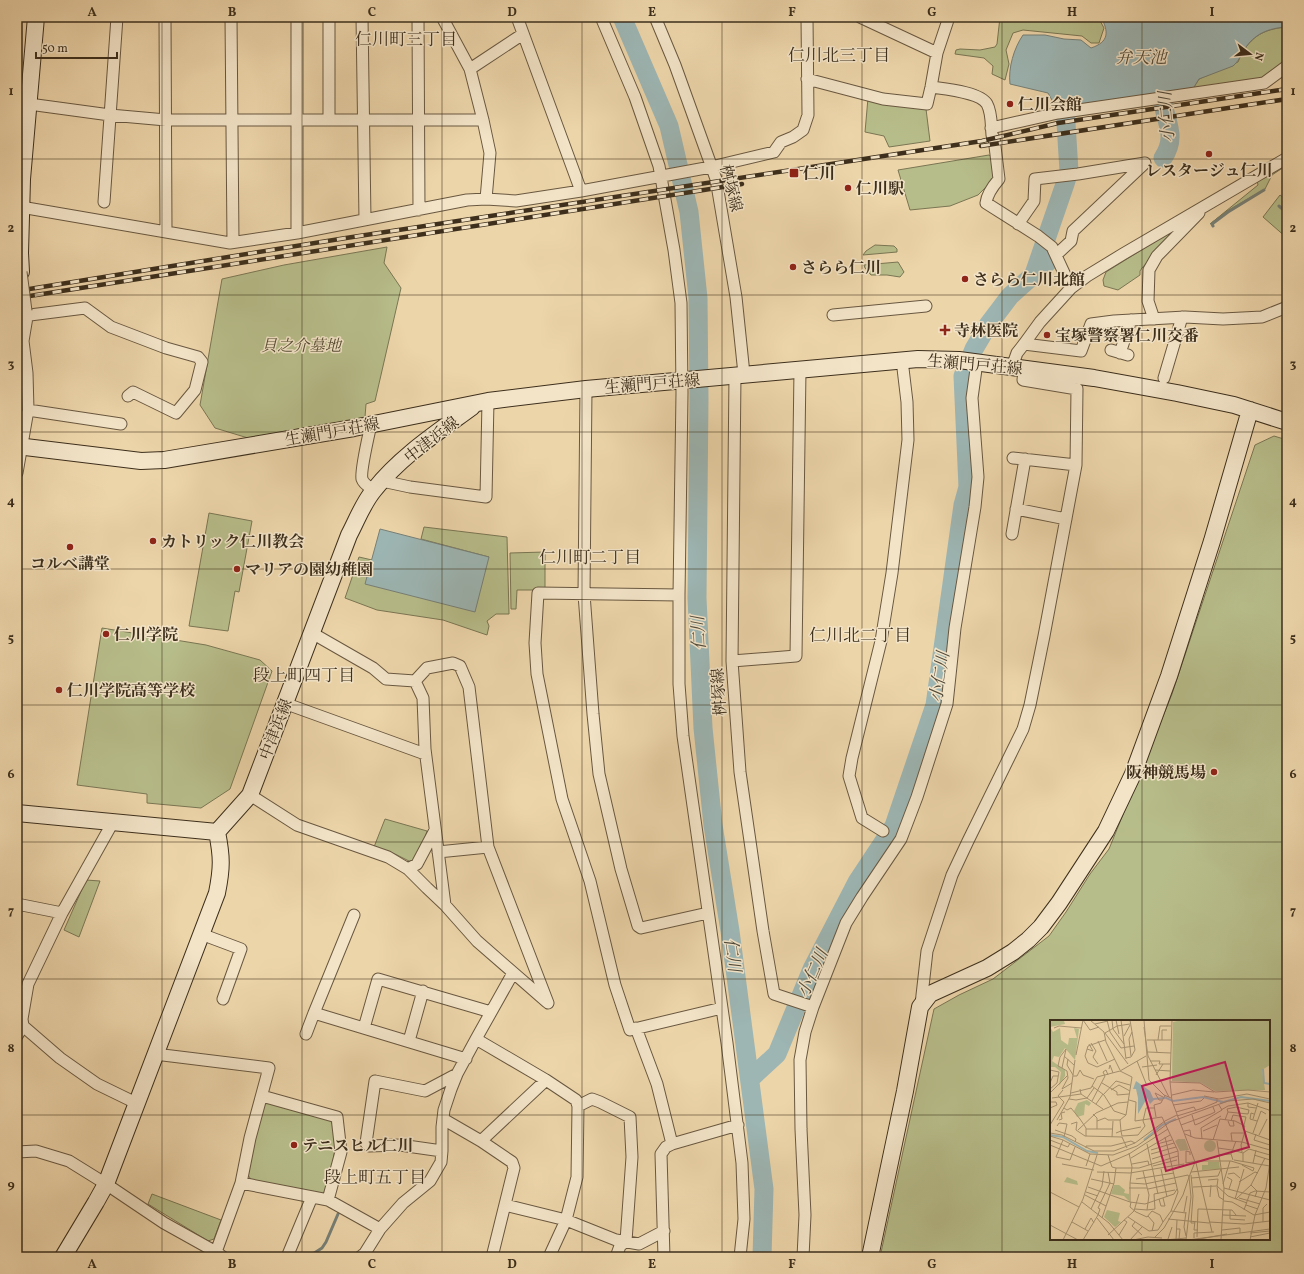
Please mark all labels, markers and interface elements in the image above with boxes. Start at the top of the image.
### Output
text: A [87,4,97,22]
text: B [228,4,237,22]
text: C [368,4,376,22]
text: D [507,4,517,22]
text: E [648,4,656,22]
text: F [788,4,796,22]
text: G [927,4,937,22]
text: H [1067,4,1077,22]
text: I [1210,4,1215,22]
district label: 仁川町三丁目 [355,29,457,52]
scale bar [36,34,117,60]
north arrow [1230,34,1270,74]
text: 50 m [42,41,68,57]
district label: 仁川北三丁目 [788,45,890,68]
water label: 弁天池 [1116,47,1168,70]
text: N [1250,50,1266,62]
text: 1 [8,83,14,101]
text: 1 [1290,83,1296,101]
water label: 小仁川 [1154,89,1181,143]
place label: 仁川会館 [1018,95,1082,117]
marker: 仁川会館 [1005,99,1015,109]
marker: レスタージュ仁川 [1204,149,1214,159]
place label: レスタージュ仁川 [1146,161,1272,183]
street label: 桝塚線 [714,163,747,214]
place label: 仁川 [803,164,835,186]
marker: 仁川 [788,167,800,179]
place label: 仁川駅 [856,179,904,201]
marker: 仁川駅 [843,183,853,193]
text: 2 [8,220,15,238]
text: 2 [1290,220,1297,238]
place label: さらら仁川 [801,258,881,280]
marker: さらら仁川 [788,262,798,272]
place label: さらら仁川北館 [973,270,1085,292]
marker: さらら仁川北館 [960,274,970,284]
place label: 寺林医院 [954,321,1018,343]
marker: 寺林医院 [939,324,951,336]
place label: 宝塚警察署仁川交番 [1055,326,1199,348]
marker: 宝塚警察署仁川交番 [1042,330,1052,340]
park label: 貝之介墓地 [261,336,343,358]
street label: 生瀬門戸荘線 [926,351,1024,381]
text: 3 [8,356,15,374]
text: 3 [1290,356,1297,374]
street label: 生瀬門戸荘線 [603,370,701,400]
street label: 中津浜線 [400,412,464,469]
street label: 生瀬門戸荘線 [283,414,382,452]
text: 4 [7,493,15,511]
text: 4 [1289,493,1297,511]
place label: カトリック仁川教会 [161,532,304,554]
marker: カトリック仁川教会 [148,536,158,546]
marker: コルベ講堂 [65,542,75,552]
district label: 仁川町二丁目 [539,547,641,570]
place label: コルベ講堂 [30,554,110,576]
place label: マリアの園幼稚園 [245,560,373,582]
marker: マリアの園幼稚園 [232,564,242,574]
water label: 仁川 [687,613,712,651]
place label: 仁川学院 [114,625,178,647]
district label: 仁川北二丁目 [809,625,911,648]
marker: 仁川学院 [101,629,111,639]
text: 5 [8,630,14,648]
text: 5 [1290,630,1296,648]
water label: 小仁川 [925,648,956,704]
district label: 段上町四丁目 [253,665,355,688]
street label: 桝塚線 [707,667,733,717]
place label: 仁川学院高等学校 [67,681,196,703]
marker: 仁川学院高等学校 [54,685,64,695]
street label: 中津浜線 [255,696,299,764]
place label: 阪神競馬場 [1126,763,1206,785]
text: 6 [7,766,15,784]
text: 6 [1289,766,1297,784]
marker: 阪神競馬場 [1209,767,1219,777]
text: 7 [8,903,14,921]
text: 7 [1290,903,1296,921]
water label: 仁川 [718,937,746,976]
water label: 小仁川 [792,944,835,1002]
inset map [1050,1020,1270,1240]
text: 8 [7,1040,15,1058]
text: 8 [1289,1040,1297,1058]
place label: テニスヒル仁川 [302,1136,413,1158]
marker: テニスヒル仁川 [289,1140,299,1150]
district label: 段上町五丁目 [324,1167,426,1190]
text: 9 [7,1176,15,1194]
text: 9 [1289,1176,1297,1194]
text: A [87,1256,97,1274]
text: B [228,1256,237,1274]
text: C [368,1256,376,1274]
text: D [507,1256,517,1274]
text: E [648,1256,656,1274]
text: F [788,1256,796,1274]
text: G [927,1256,937,1274]
text: H [1067,1256,1077,1274]
text: I [1210,1256,1215,1274]

